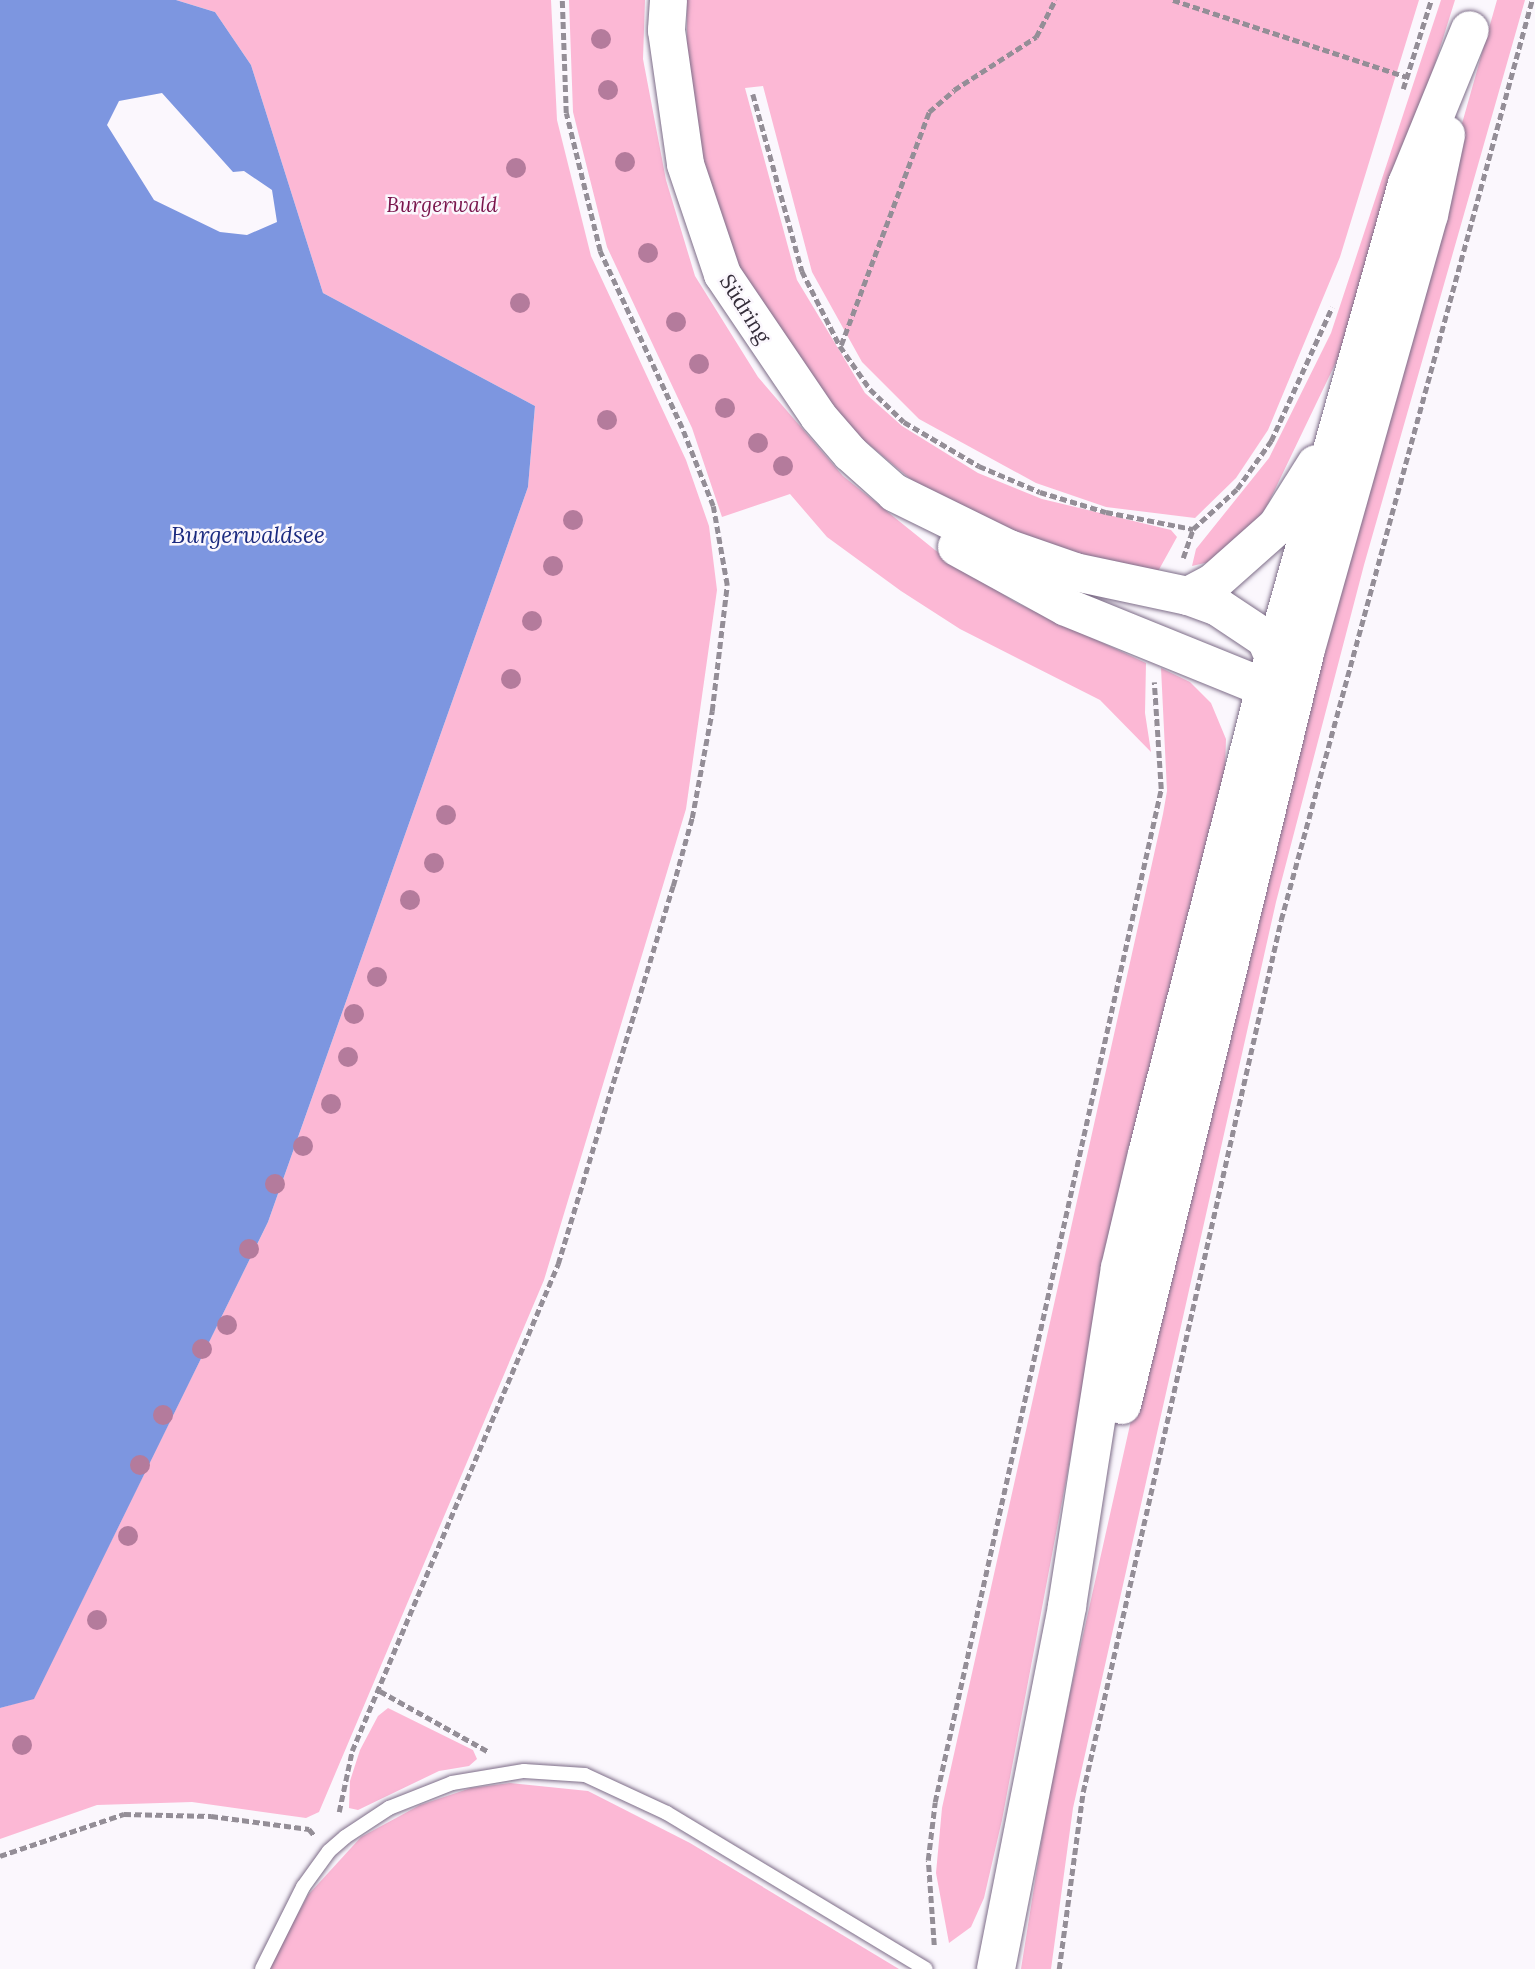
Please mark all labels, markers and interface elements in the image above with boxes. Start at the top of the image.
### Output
park label: Burgerwald [386,192,498,218]
street label: Südring [714,270,776,348]
water label: Burgerwaldsee [171,521,325,549]

